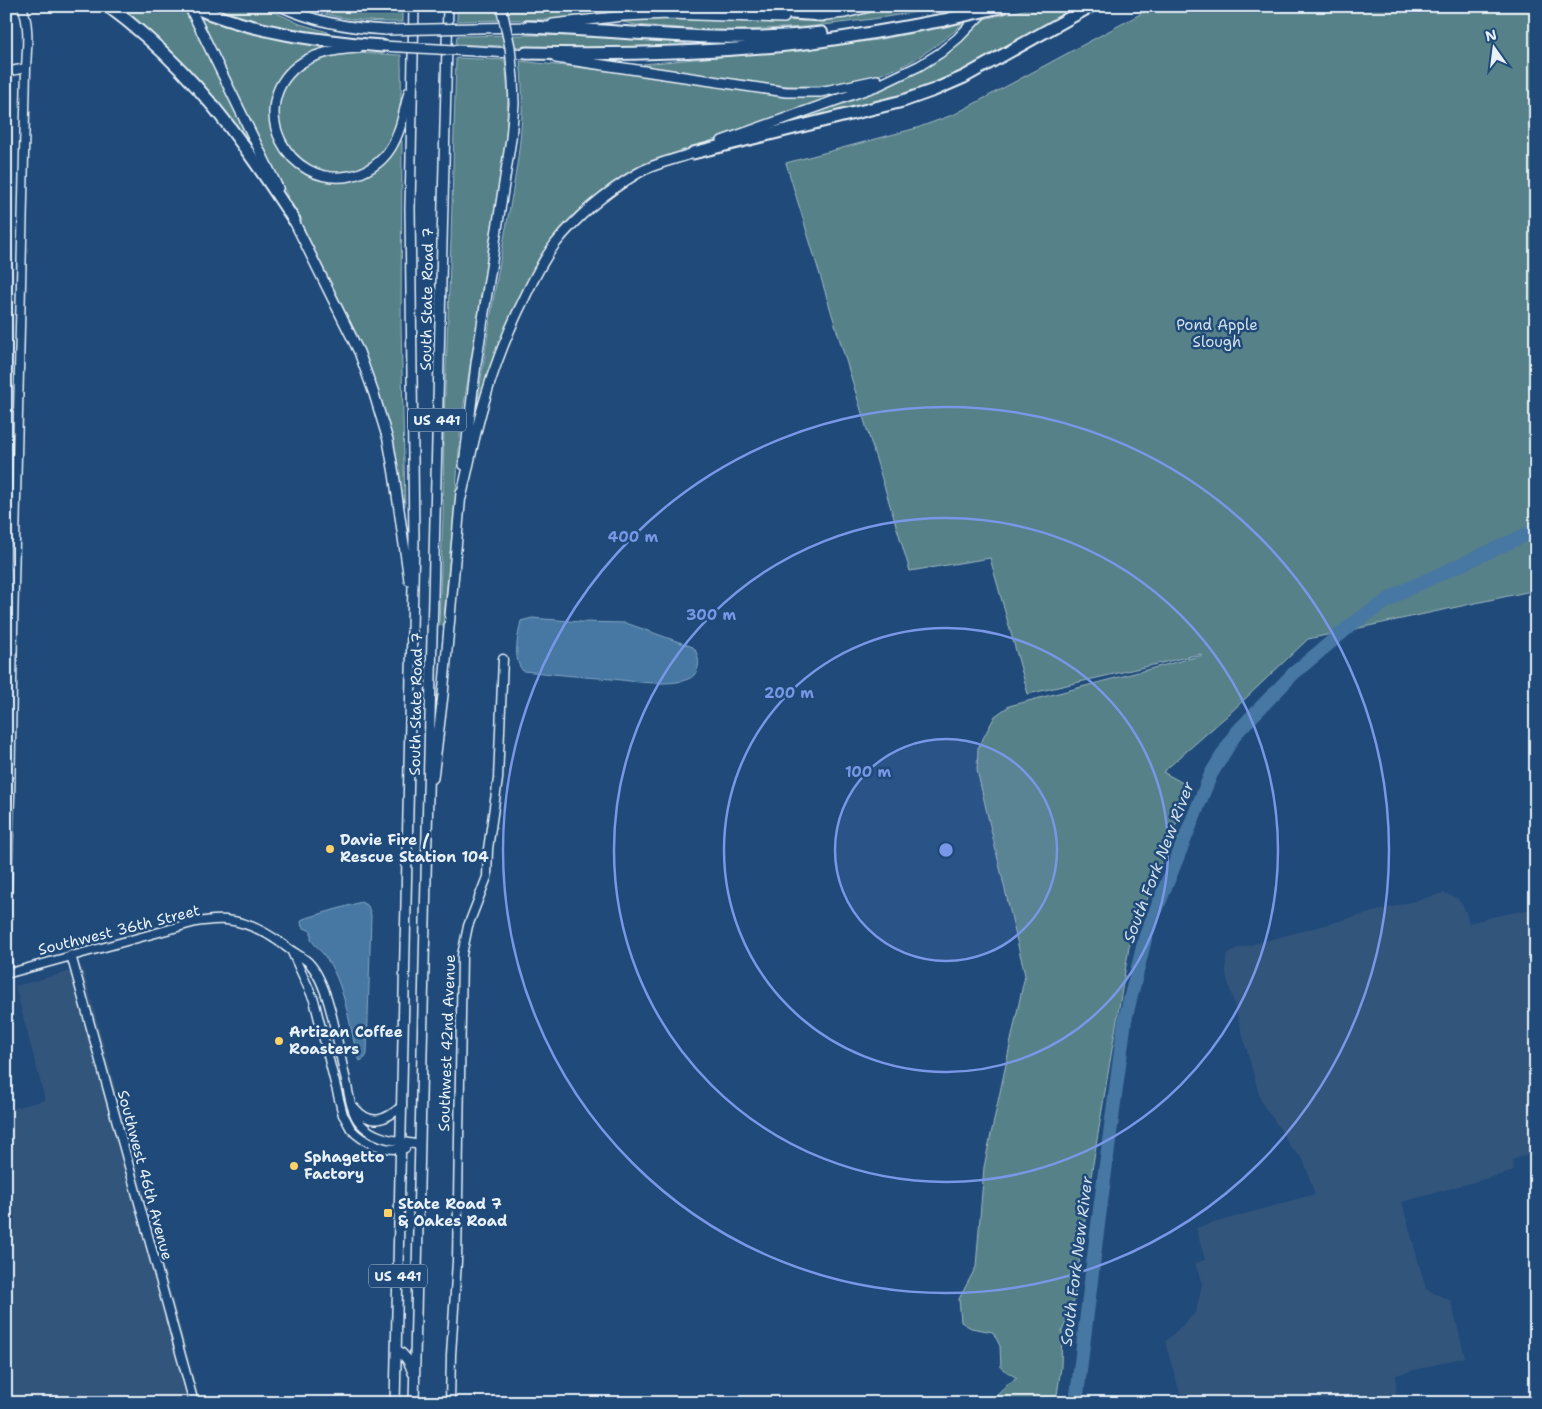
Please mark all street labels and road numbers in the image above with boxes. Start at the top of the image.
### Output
street label: South State Road 7 [416,227,438,371]
road number: US 441 [408,408,466,432]
street label: South State Road 7 [405,632,427,776]
street label: Southwest 36th Street [36,900,202,960]
street label: Southwest 42nd Avenue [434,954,460,1132]
street label: Southwest 46th Avenue [113,1088,177,1262]
road number: US 441 [369,1264,427,1288]

